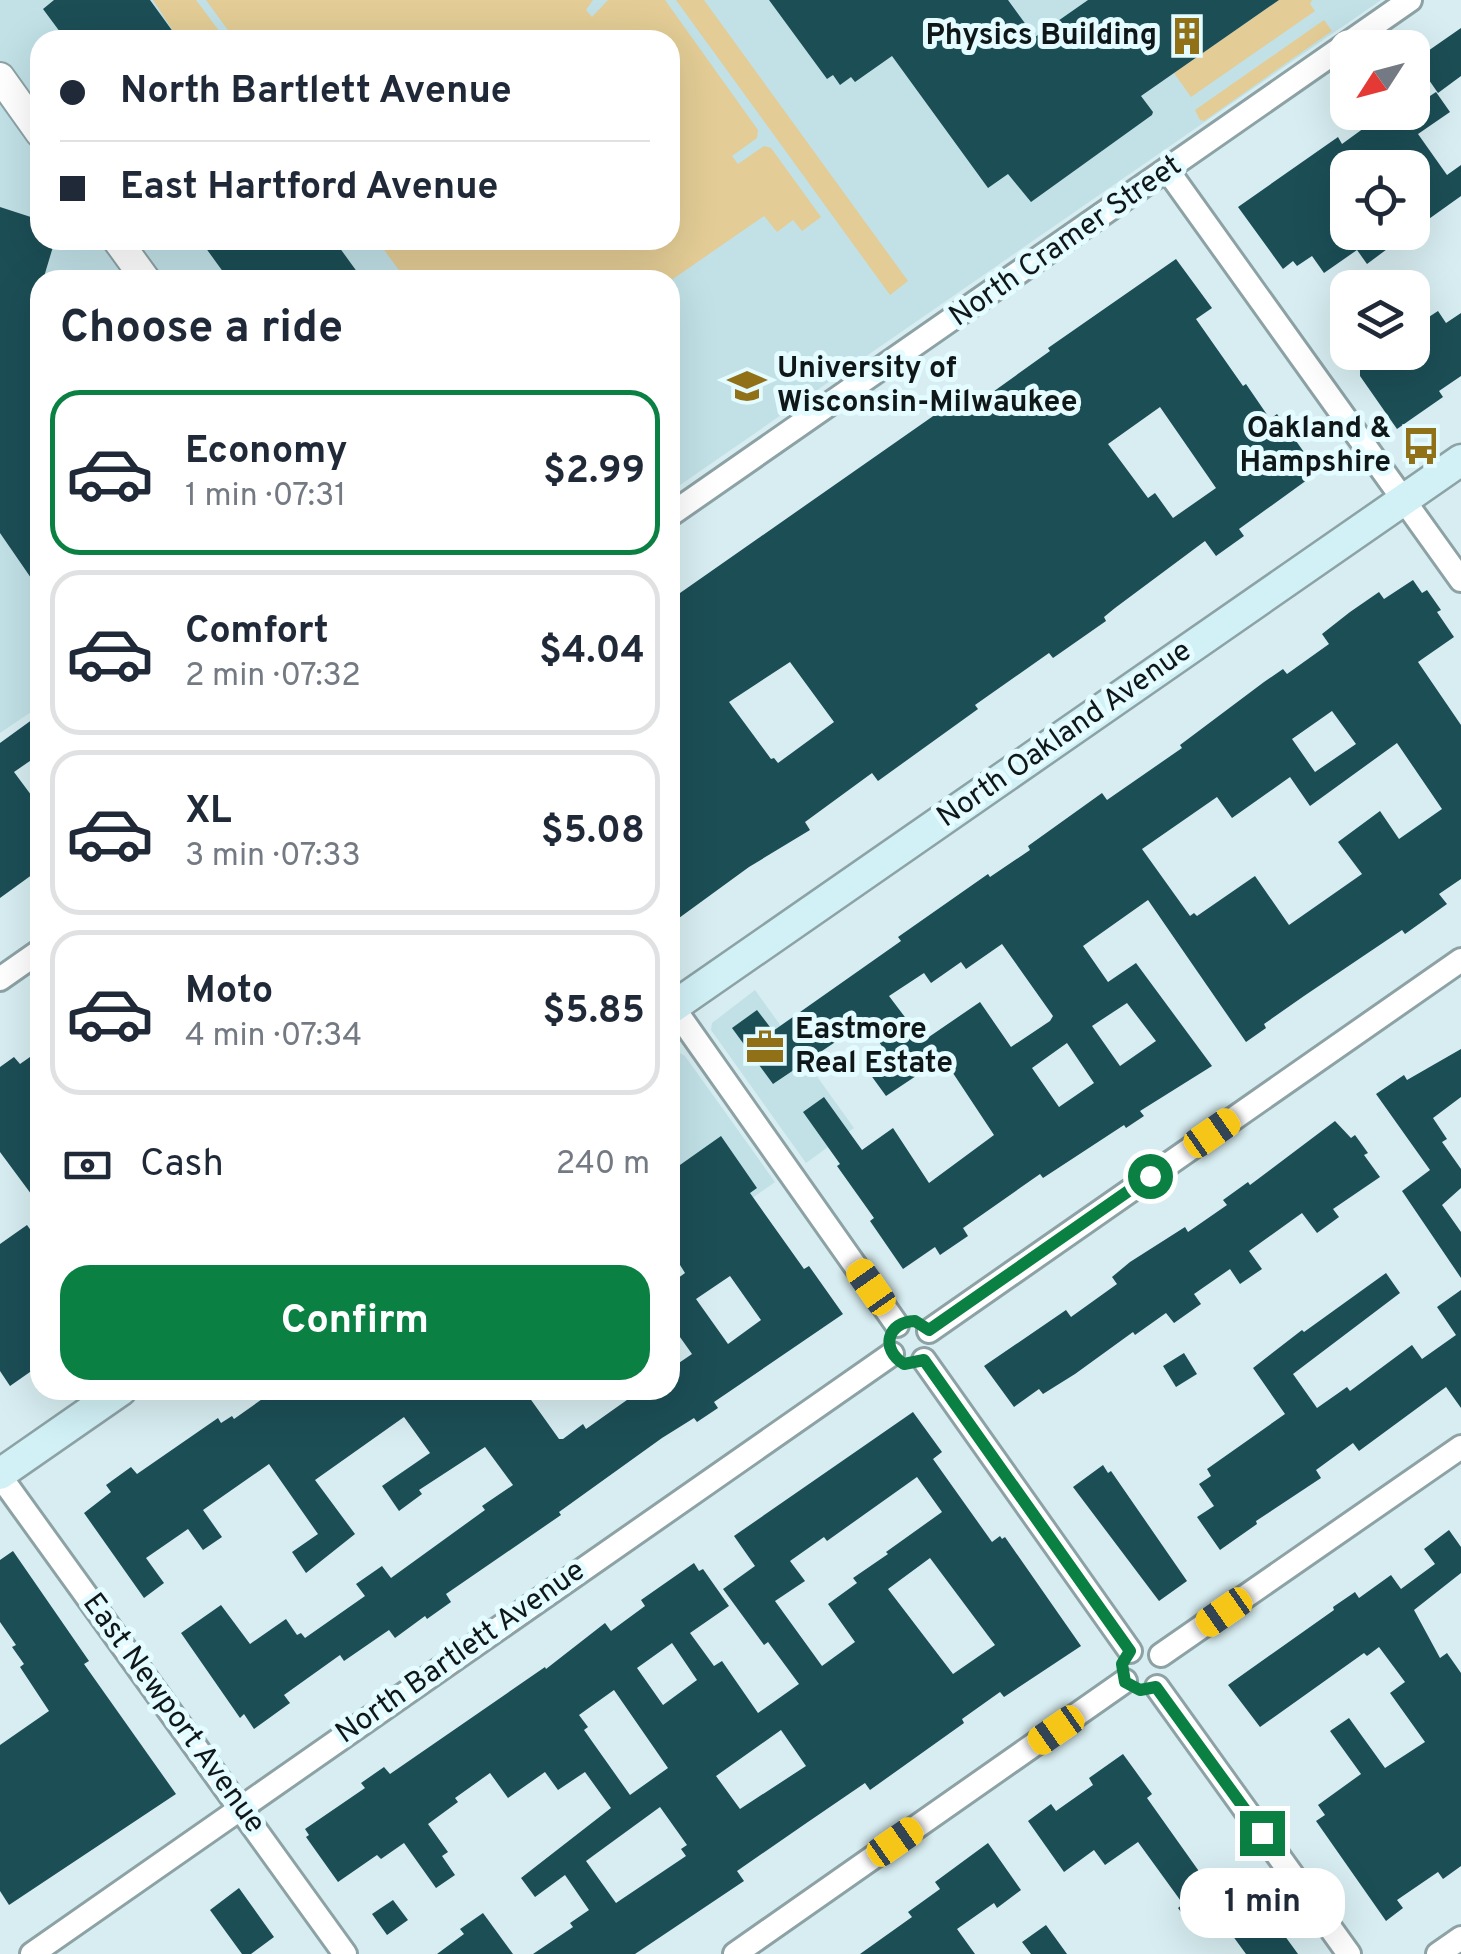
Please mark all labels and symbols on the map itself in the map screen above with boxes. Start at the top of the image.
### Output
building icon: Physics Building [1166,15,1208,57]
place label: Physics Building [926,18,1157,55]
north arrow [1330,30,1430,130]
street label: North Cramer Street [943,148,1189,336]
place label: University of Wisconsin-Milwaukee [777,351,1077,422]
school or university icon: University of Wisconsin-Milwaukee [726,365,768,407]
place label: Oakland & Hampshire [1239,411,1391,482]
bus stop icon: Oakland & Hampshire [1400,425,1442,467]
street label: North Oakland Avenue [931,633,1199,837]
place label: Eastmore Real Estate [795,1012,953,1083]
office icon: Eastmore Real Estate [744,1026,786,1068]
car [1179,1104,1245,1162]
route start [1128,1154,1173,1199]
car [842,1254,900,1320]
street label: North Bartlett Avenue [329,1553,593,1753]
car [1191,1583,1257,1641]
street label: East Newport Avenue [73,1587,273,1841]
car [1023,1701,1089,1759]
route end [1240,1811,1285,1856]
car [862,1813,928,1871]
callout: 1 min [1180,1868,1344,1938]

